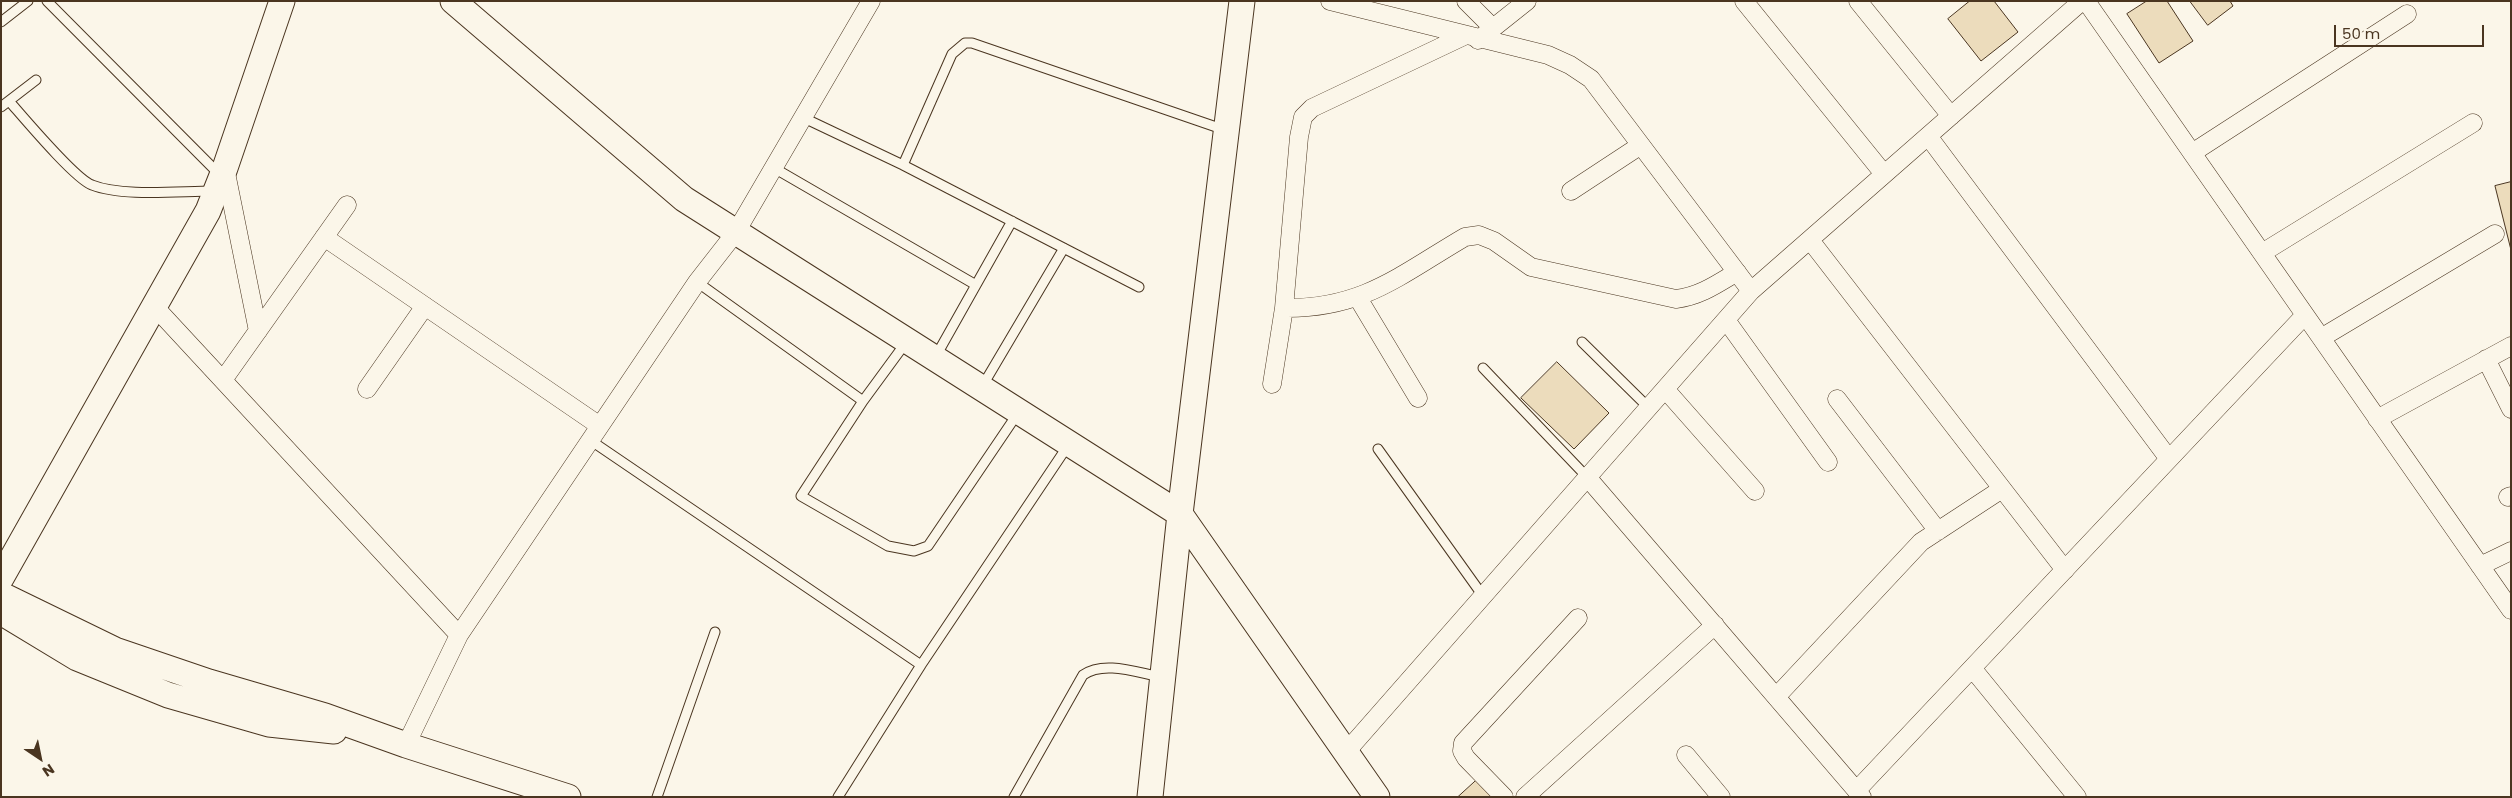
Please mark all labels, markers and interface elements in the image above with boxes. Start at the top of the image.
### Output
scale bar [2337,15,2487,47]
text: 50 m [2342,23,2380,44]
north arrow [15,733,65,783]
text: N [38,759,58,782]

